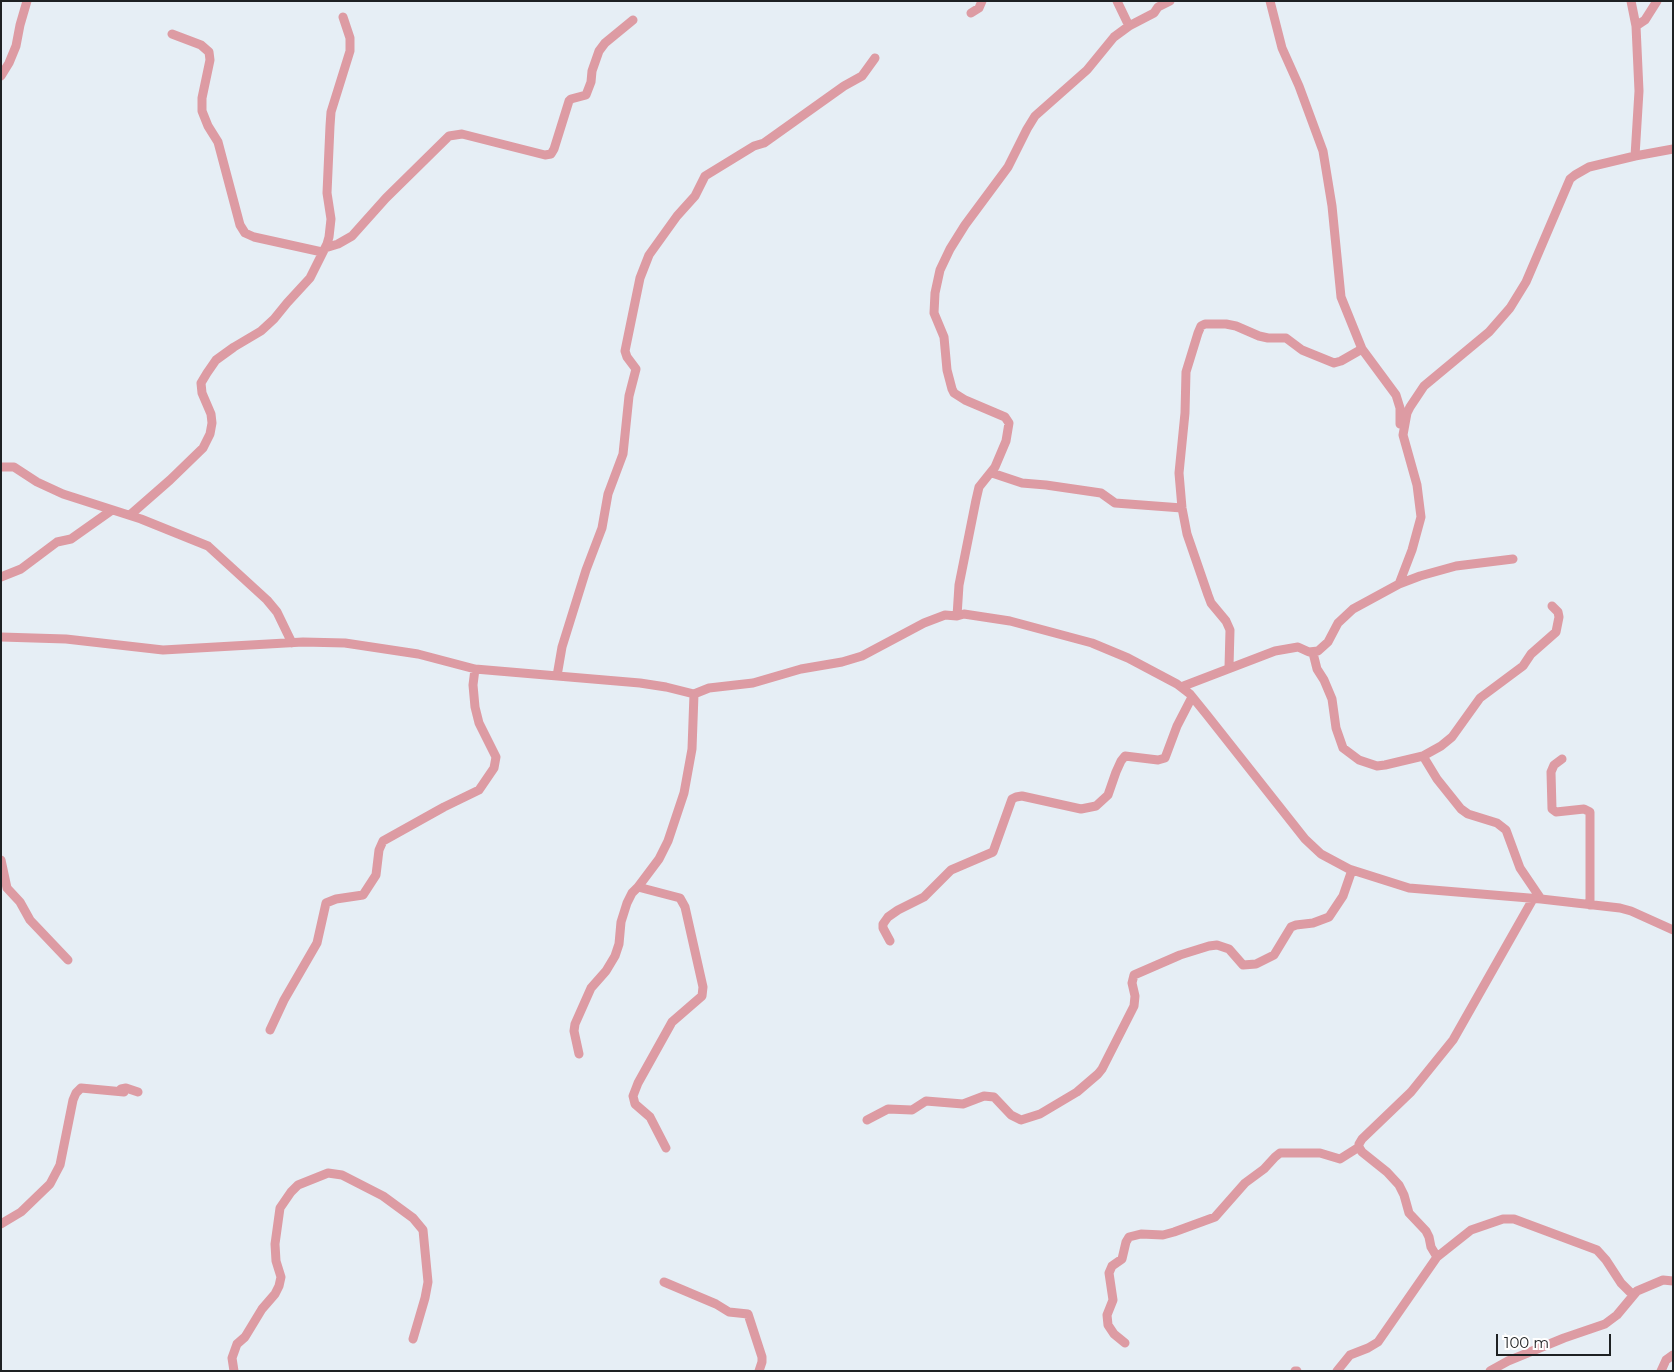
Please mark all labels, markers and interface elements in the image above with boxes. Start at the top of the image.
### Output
scale bar [1499,1324,1614,1356]
text: 100 m [1504,1333,1549,1352]

